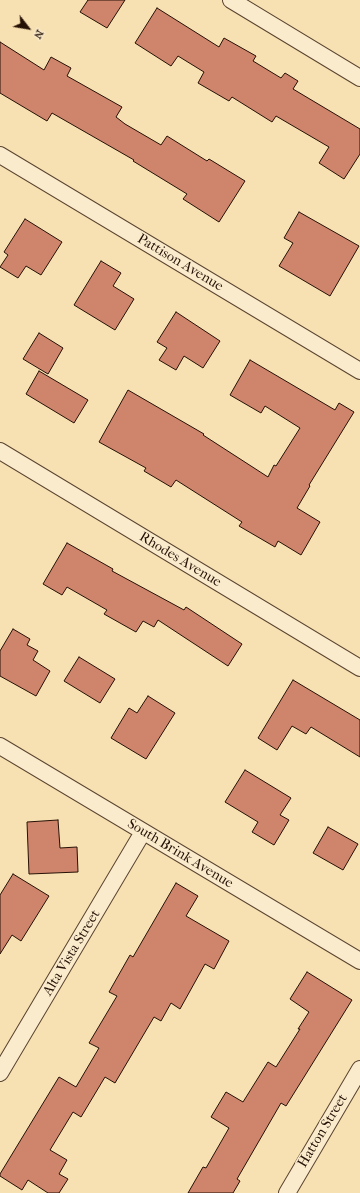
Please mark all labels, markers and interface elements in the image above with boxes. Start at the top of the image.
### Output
north arrow [8,8,48,48]
text: N [31,28,46,41]
street label: Pattison Avenue [134,231,226,295]
street label: Rhodes Avenue [136,529,224,591]
street label: South Brink Avenue [124,816,236,892]
street label: Alta Vista Street [40,907,104,999]
street label: Hatton Street [295,1091,351,1171]

